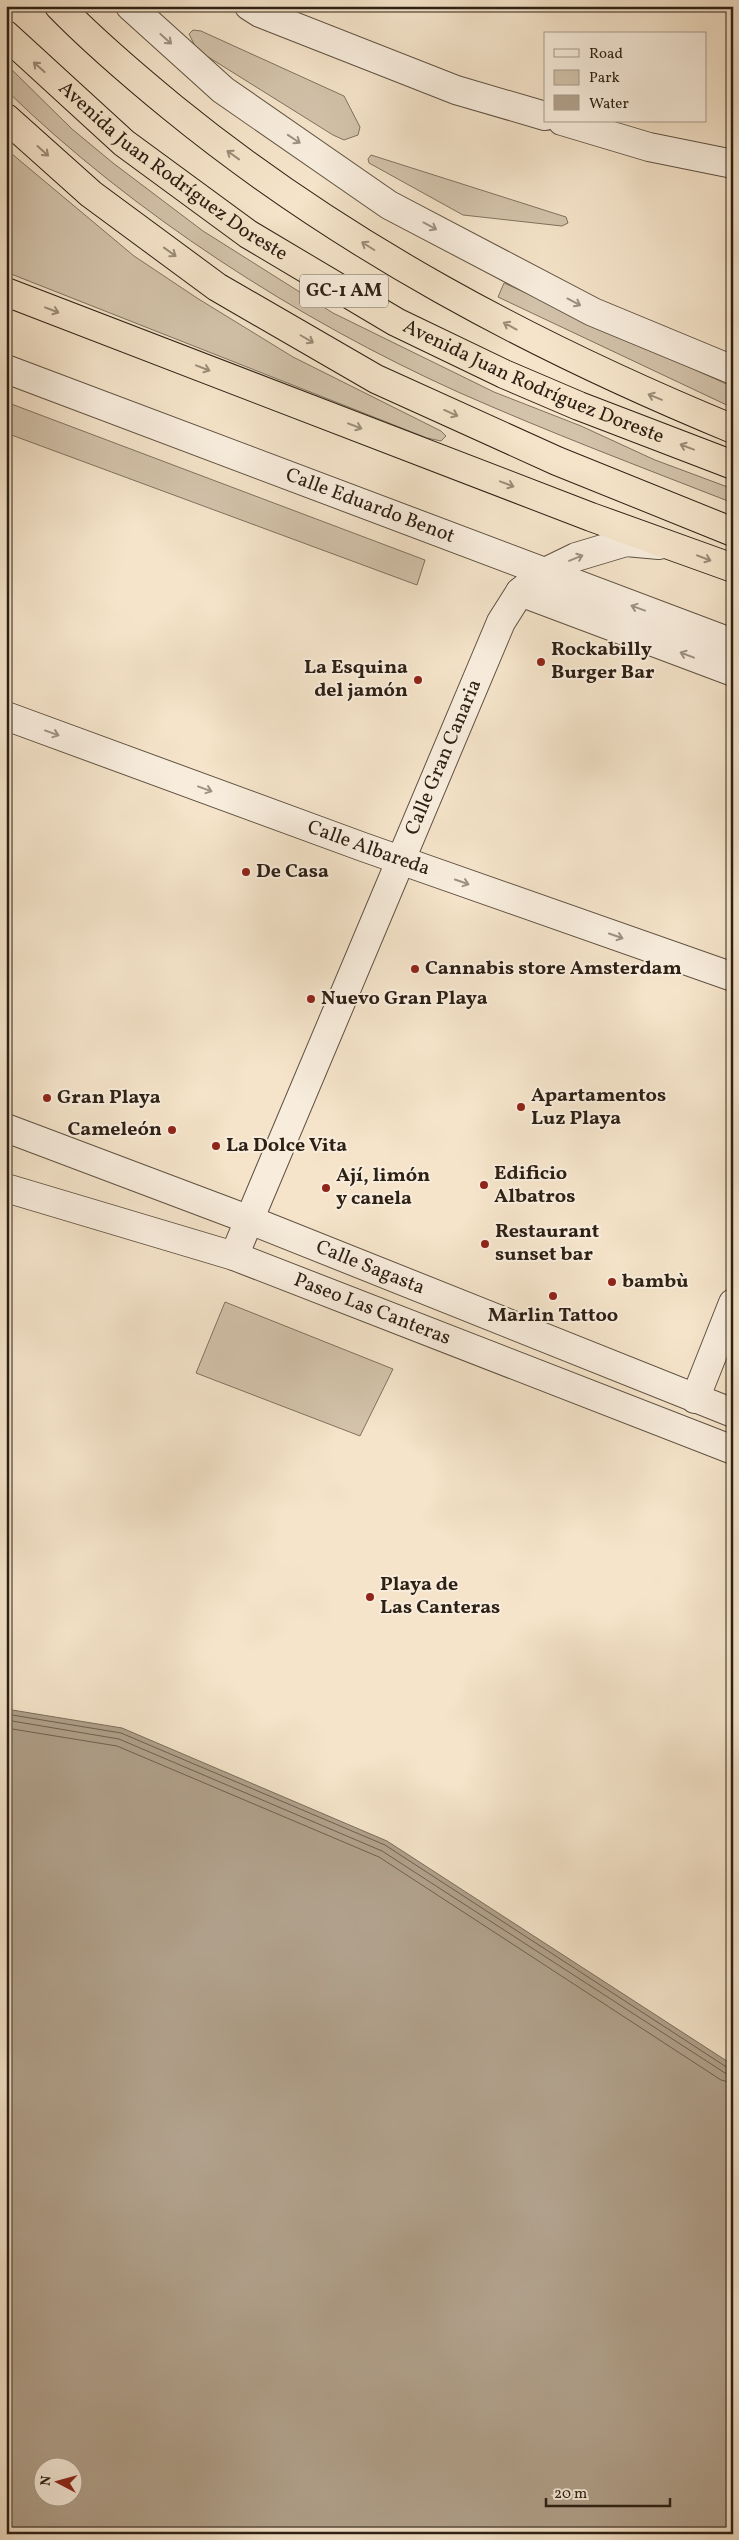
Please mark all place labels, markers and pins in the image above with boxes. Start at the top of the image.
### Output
place label: Rockabilly Burger Bar [551,636,655,687]
place label: La Esquina del jamón [304,654,408,705]
marker: Rockabilly Burger Bar [535,656,547,668]
marker: La Esquina del jamón [412,674,424,686]
place label: De Casa [256,858,329,886]
marker: De Casa [240,866,252,878]
place label: Cannabis store Amsterdam [425,955,682,983]
marker: Cannabis store Amsterdam [409,963,421,975]
place label: Nuevo Gran Playa [321,985,488,1013]
marker: Nuevo Gran Playa [305,993,317,1005]
place label: Apartamentos Luz Playa [531,1082,666,1133]
place label: Gran Playa [57,1084,161,1112]
marker: Gran Playa [41,1092,53,1104]
marker: Apartamentos Luz Playa [515,1101,527,1113]
place label: Cameleón [67,1116,162,1144]
marker: Cameleón [166,1124,178,1136]
place label: La Dolce Vita [226,1132,347,1160]
marker: La Dolce Vita [210,1140,222,1152]
place label: Edificio Albatros [494,1160,575,1211]
place label: Ají, limón y canela [336,1162,430,1213]
marker: Edificio Albatros [478,1179,490,1191]
marker: Ají, limón y canela [320,1182,332,1194]
place label: Restaurant sunset bar [495,1218,600,1269]
marker: Restaurant sunset bar [479,1238,491,1250]
place label: bambù [622,1268,688,1296]
marker: bambù [606,1276,618,1288]
marker: Marlin Tattoo [547,1290,559,1302]
place label: Marlin Tattoo [488,1302,618,1330]
place label: Playa de Las Canteras [380,1571,500,1622]
marker: Playa de Las Canteras [364,1591,376,1603]

